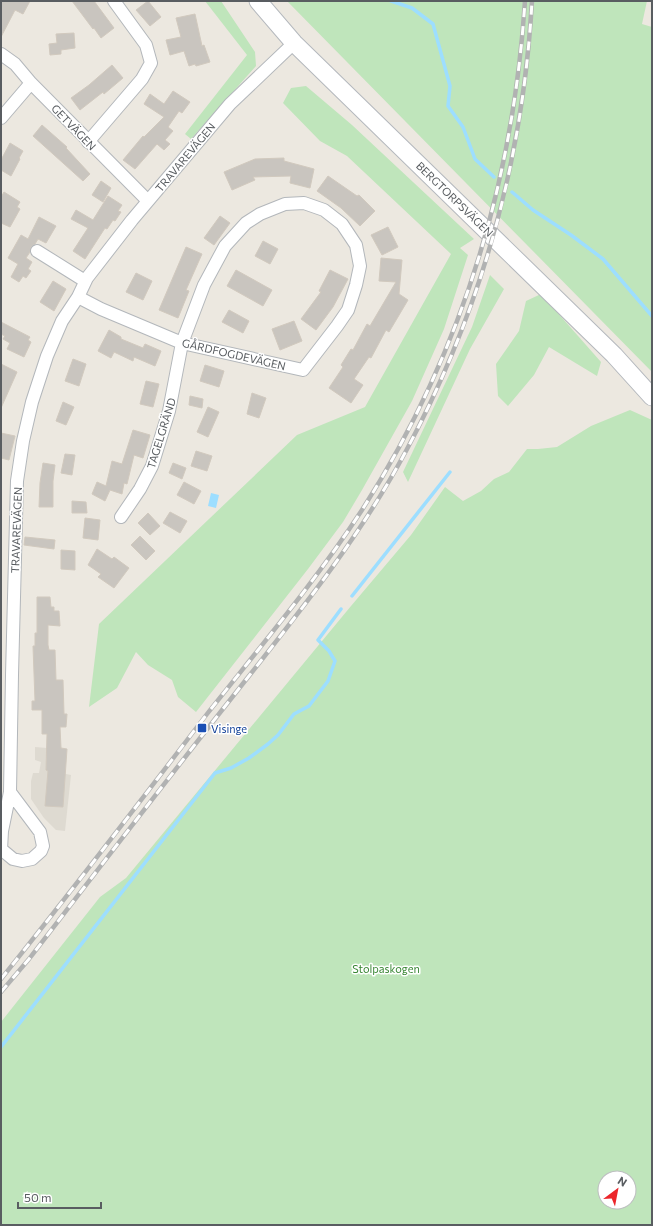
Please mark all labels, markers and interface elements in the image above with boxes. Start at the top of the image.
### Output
street label: GETVÄGEN [49,101,100,153]
street label: TRAVAREVÄGEN [151,119,218,194]
street label: BERGTORPSVÄGEN [414,158,497,239]
street label: GÅRDFOGDEVÄGEN [181,335,287,372]
street label: TAGELGRÄND [143,396,178,470]
street label: TRAVAREVÄGEN [7,487,24,573]
marker: Visinge [196,722,208,734]
place label: Visinge [211,722,247,735]
park label: Stolpaskogen [352,962,420,975]
north arrow [597,1170,637,1210]
text: N [616,1173,630,1189]
scale bar [18,1184,101,1210]
text: 50 m [24,1190,52,1204]

